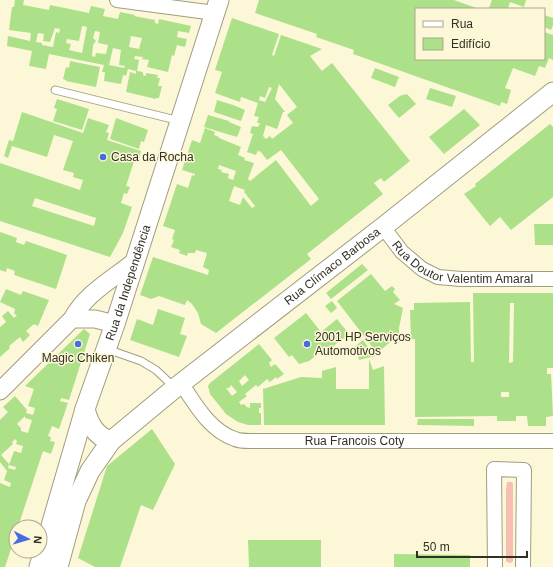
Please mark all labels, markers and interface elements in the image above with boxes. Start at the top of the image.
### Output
legend [415,8,545,60]
text: Rua [451,17,473,31]
text: Edifício [451,37,491,51]
place label: Casa da Rocha [111,150,194,164]
marker: Casa da Rocha [98,152,108,162]
street label: Rua da Independência [103,223,153,343]
street label: Rua Clímaco Barbosa [281,225,383,308]
street label: Rua Doutor Valentim Amaral [389,238,533,286]
place label: 2001 HP Serviços Automotivos [315,330,411,358]
marker: Magic Chiken [73,339,83,349]
marker: 2001 HP Serviços Automotivos [302,339,312,349]
place label: Magic Chiken [42,351,114,365]
street label: Rua Francois Coty [305,434,404,448]
north arrow [8,519,48,559]
scale bar [417,533,527,559]
text: N [32,535,44,544]
text: 50 m [423,540,450,554]

